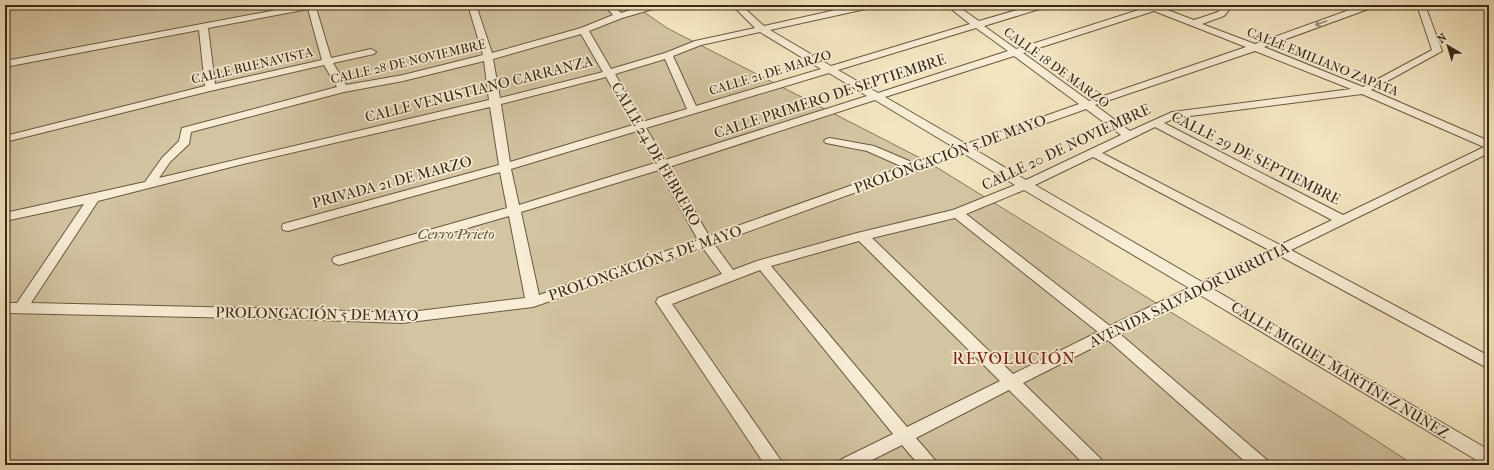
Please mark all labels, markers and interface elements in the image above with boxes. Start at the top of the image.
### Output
one-way arrow [1315,20,1327,28]
street label: CALLE 18 DE MARZO [1001,24,1112,111]
street label: CALLE EMILIANO ZAPATA [1245,24,1401,99]
north arrow [1428,26,1468,66]
text: N [1435,30,1450,46]
street label: CALLE 28 DE NOVIEMBRE [329,36,487,87]
street label: CALLE BUENAVISTA [190,44,315,87]
street label: CALLE 21 DE MARZO [707,47,833,98]
street label: CALLE PRIMERO DE SEPTIEMBRE [712,50,948,142]
street label: CALLE VENUSTIANO CARRANZA [363,52,595,126]
street label: CALLE 24 DE FEBRERO [607,79,705,229]
street label: CALLE 20 DE NOVIEMBRE [979,100,1153,194]
street label: CALLE 29 DE SEPTIEMBRE [1168,107,1344,209]
street label: PROLONGACIÓN 5 DE MAYO [851,111,1049,197]
street label: PRIVADA 21 DE MARZO [310,152,474,212]
street label: PROLONGACIÓN 5 DE MAYO [546,221,744,305]
park label: Cerro Prieto [417,225,495,243]
street label: AVENIDA SALVADOR URRUTIA [1085,239,1292,352]
street label: CALLE MIGUEL MARTÍNEZ NÚÑEZ [1228,298,1452,442]
street label: PROLONGACIÓN 5 DE MAYO [215,303,419,325]
district label: REVOLUCIÓN [952,348,1076,368]

